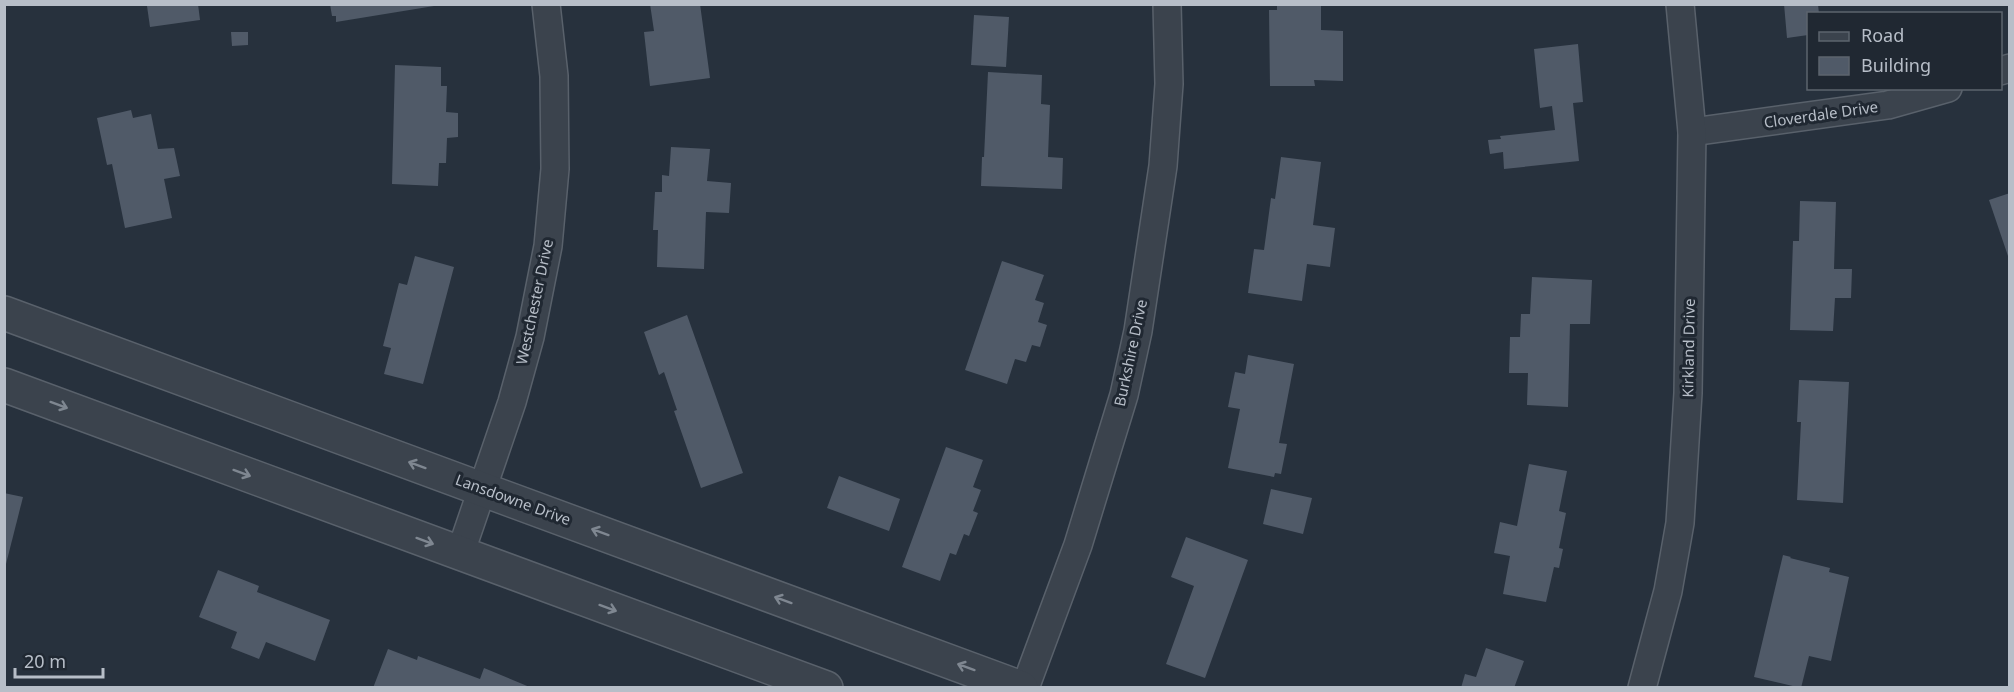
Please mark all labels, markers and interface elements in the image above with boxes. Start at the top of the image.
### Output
legend [1807,12,2002,90]
text: Road [1861,23,1904,47]
text: Building [1861,53,1931,77]
street label: Cloverdale Drive [1762,96,1879,132]
street label: Westchester Drive [511,237,557,366]
street label: Burkshire Drive [1109,297,1151,408]
street label: Kirkland Drive [1677,298,1699,398]
one-way arrow [50,400,68,411]
one-way arrow [409,458,427,469]
one-way arrow [232,468,251,479]
street label: Lansdowne Drive [453,469,574,529]
one-way arrow [591,526,610,537]
one-way arrow [415,536,434,547]
one-way arrow [774,593,793,604]
one-way arrow [598,603,617,614]
scale bar [15,641,104,679]
text: 20 m [24,649,66,673]
one-way arrow [957,661,976,672]

